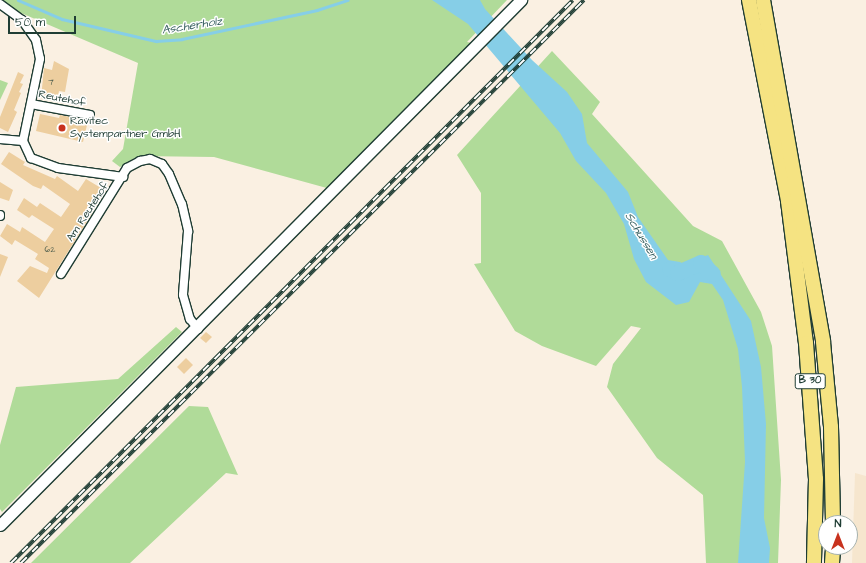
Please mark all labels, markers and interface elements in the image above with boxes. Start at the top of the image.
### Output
scale bar [10,8,78,34]
text: 50 m [15,14,45,31]
water label: Ascherholz [161,14,223,38]
house number: 7 [48,78,54,88]
street label: Reutehof [37,88,87,110]
place label: Ravitec Systempartner GmbH [70,115,181,141]
marker: Ravitec Systempartner GmbH [57,123,67,133]
street label: Am Reutehof [64,180,112,244]
water label: Schussen [621,210,661,262]
house number: 62 [45,245,55,255]
road number: B 30 [794,373,826,389]
north arrow [818,515,858,555]
text: N [835,516,841,531]

